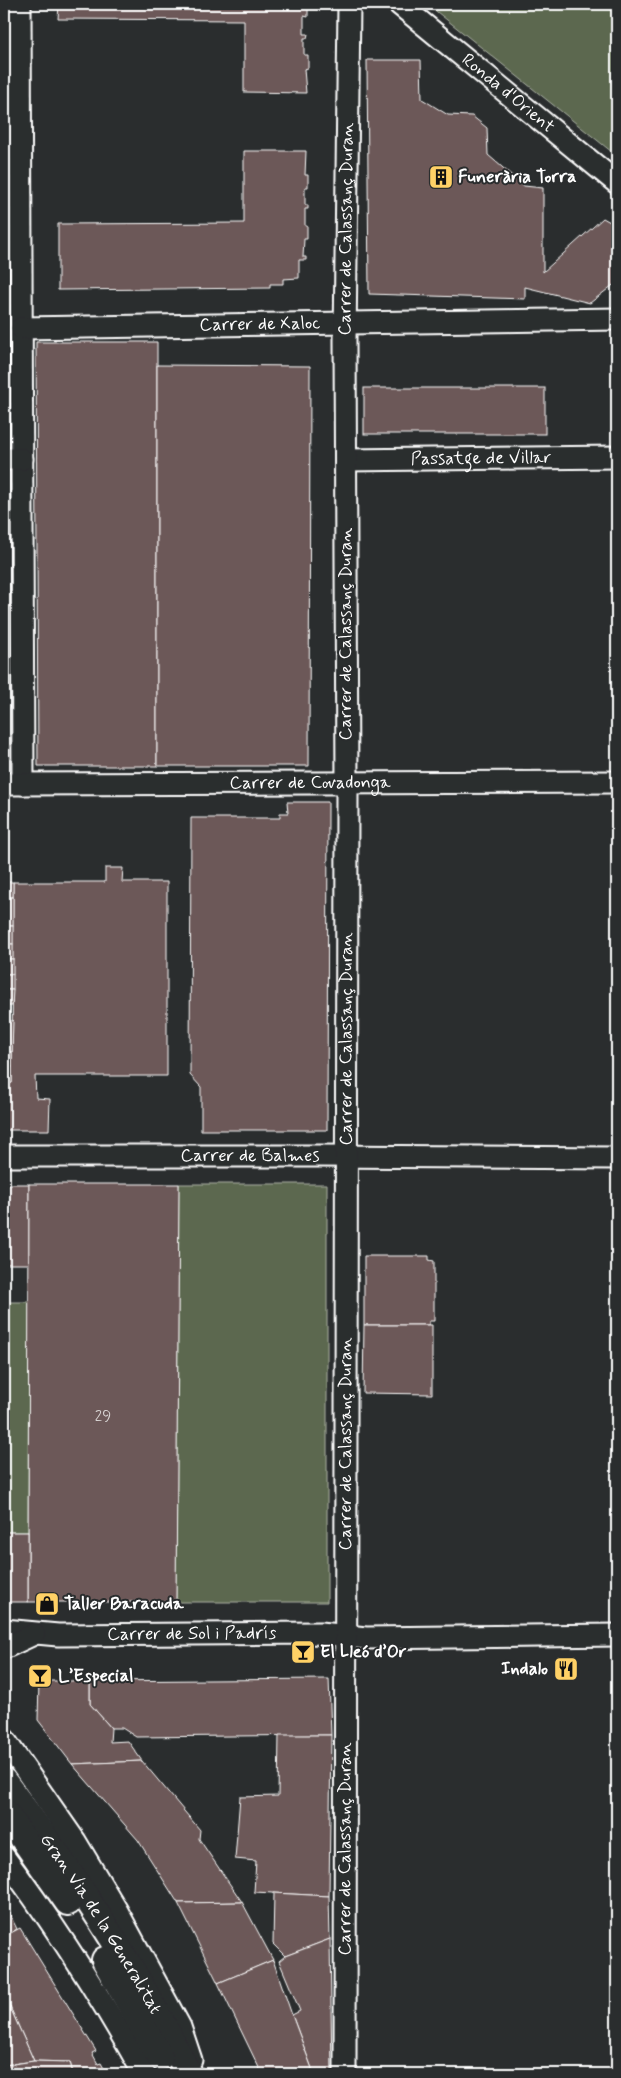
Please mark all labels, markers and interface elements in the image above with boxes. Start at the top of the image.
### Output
street label: Ronda d'Orient [456,48,560,139]
street label: Carrer de Calassanç Duran [333,122,360,336]
building icon: Funerària Torra [428,164,454,190]
place label: Funerària Torra [458,165,576,189]
street label: Carrer de Xaloc [199,311,321,337]
street label: Passatge de Villar [411,446,552,473]
street label: Carrer de Calassanç Duran [334,528,358,740]
street label: Carrer de Covadonga [229,771,391,796]
street label: Carrer de Calassanç Duran [334,932,359,1146]
street label: Carrer de Balmes [180,1144,320,1168]
street label: Carrer de Calassanç Duran [334,1337,358,1551]
house number: 29 [95,1407,111,1427]
shop icon: Taller Baracuda [34,1591,60,1617]
place label: Taller Baracuda [64,1592,185,1616]
street label: Carrer de Sol i Padrís [107,1621,276,1647]
bar icon: El Lleó d’Or [290,1639,316,1665]
place label: El Lleó d’Or [320,1640,407,1664]
restaurant icon: Indalo [553,1656,579,1682]
place label: Indalo [501,1657,548,1681]
bar icon: L’Especial [27,1663,53,1689]
place label: L’Especial [58,1664,133,1688]
street label: Carrer de Calassanç Duran [333,1742,358,1956]
street label: Gran Via de la Generalitat [34,1829,167,2019]

